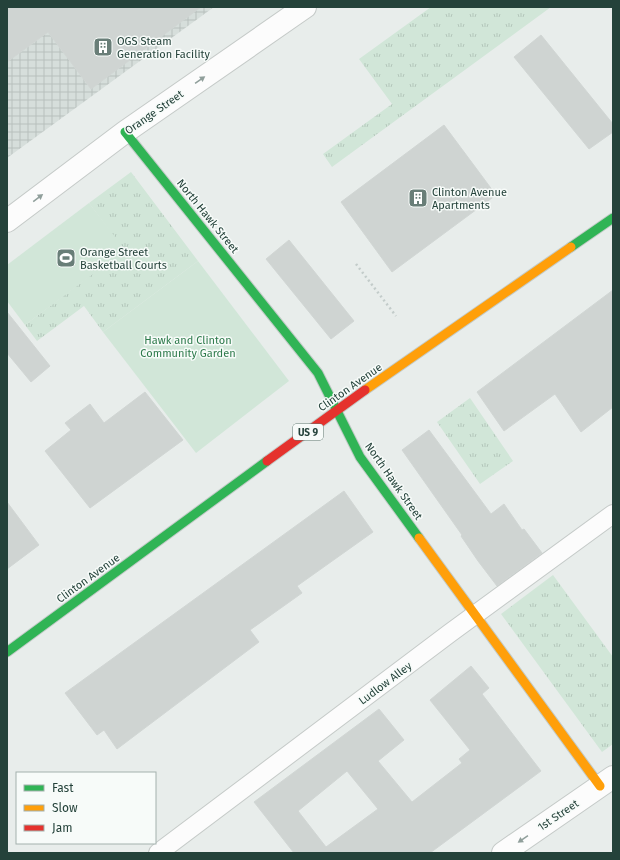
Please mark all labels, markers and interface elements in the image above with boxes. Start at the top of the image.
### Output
place label: OGS Steam Generation Facility [117,35,210,61]
building icon: OGS Steam Generation Facility [92,36,114,58]
one-way arrow [195,76,205,84]
street label: Orange Street [123,88,186,137]
street label: North Hawk Street [174,177,241,256]
place label: Clinton Avenue Apartments [432,186,507,212]
building icon: Clinton Avenue Apartments [407,187,429,209]
one-way arrow [33,194,44,202]
place label: Orange Street Basketball Courts [80,246,167,272]
sports icon: Orange Street Basketball Courts [55,247,77,269]
park label: Hawk and Clinton Community Garden [140,334,236,360]
street label: Clinton Avenue [316,361,385,414]
road number: US 9 [293,424,323,440]
street label: North Hawk Street [362,440,425,522]
street label: Clinton Avenue [54,551,122,606]
street label: Ludlow Alley [356,659,415,707]
legend [16,772,156,844]
text: Fast [52,781,74,795]
street label: 1st Street [535,797,581,834]
text: Slow [52,801,78,815]
text: Jam [52,821,72,835]
one-way arrow [518,835,529,843]

